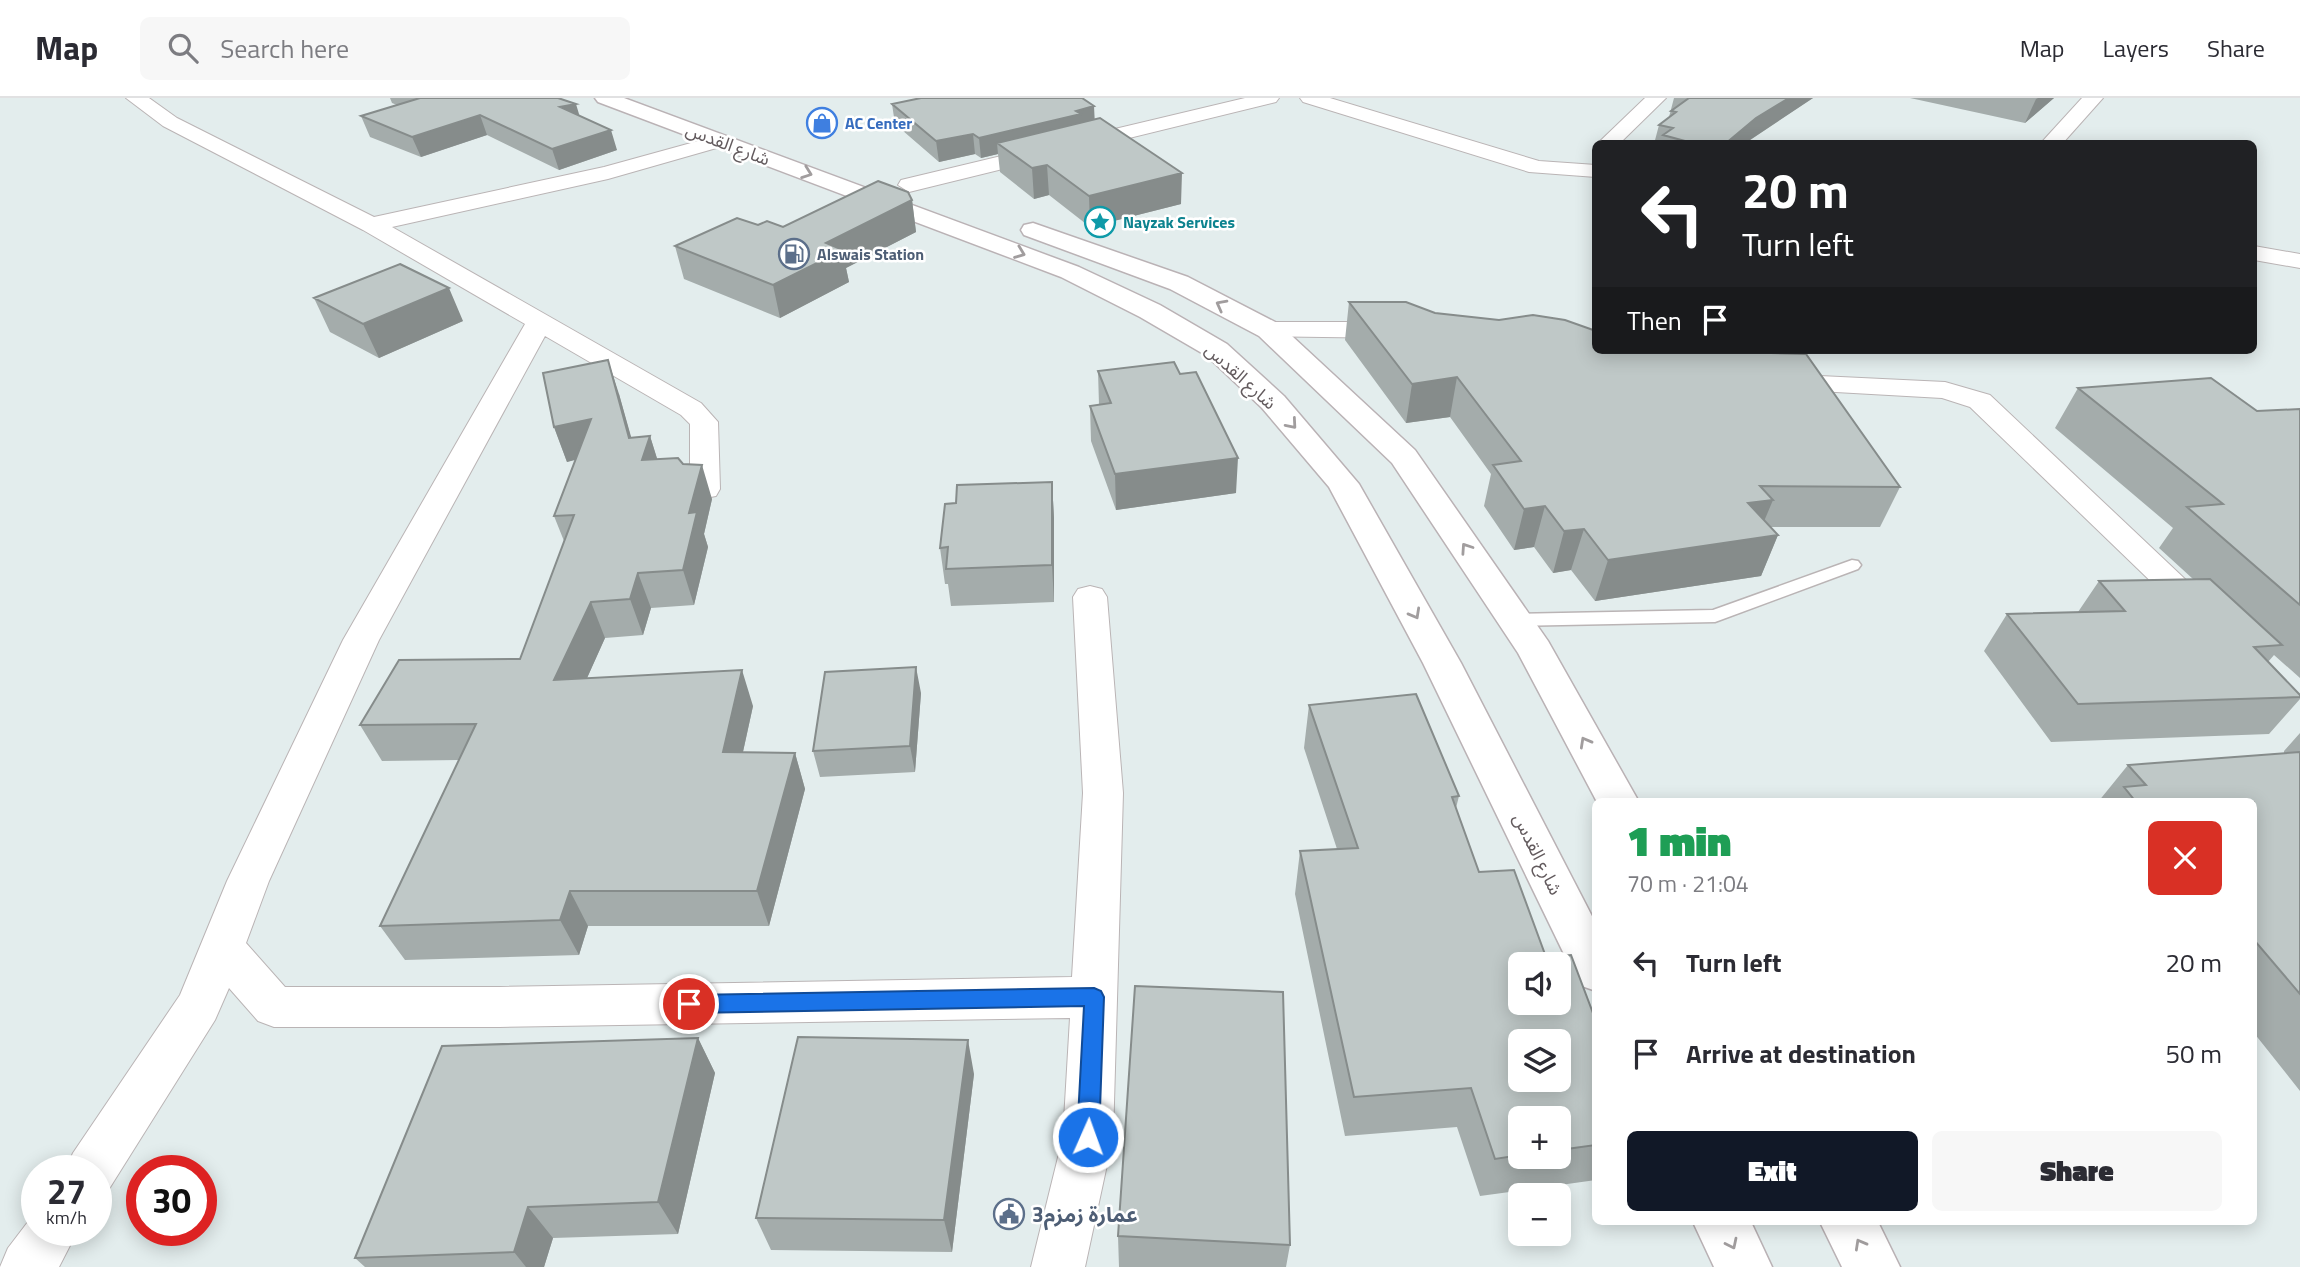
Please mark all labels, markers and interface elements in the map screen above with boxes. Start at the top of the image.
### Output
search box [140,17,630,80]
text: Map [35,23,98,73]
icon: search [164,29,202,67]
text: Search here [220,29,349,68]
text: Map [2020,30,2065,66]
text: Layers [2103,30,2169,66]
text: Share [2207,30,2265,66]
shop icon: AC Center [805,106,839,140]
place label: AC Center [845,111,912,135]
street label: شارع القدس [682,116,774,173]
text: 20 m [1742,152,1849,227]
one-way arrow [800,165,812,179]
icon: left [1627,168,1718,259]
place icon: Nayzak Services [1083,205,1117,239]
place label: Nayzak Services [1123,210,1235,234]
text: Turn left [1742,220,1854,268]
fuel station icon: Alswais Station [777,237,811,271]
place label: Alswais Station [817,242,924,266]
one-way arrow [1013,245,1026,259]
one-way arrow [1216,300,1228,313]
text: Then [1627,301,1682,340]
icon: arrive [1696,301,1734,339]
street label: شارع القدس [1199,336,1283,416]
one-way arrow [1284,416,1296,429]
one-way arrow [1462,543,1474,556]
one-way arrow [1407,607,1420,619]
one-way arrow [1580,736,1594,749]
street label: شارع القدس [1506,808,1569,900]
text: 1 min [1627,808,1731,872]
button: close [2148,821,2222,895]
text: 70 m · 21:04 [1627,866,1749,901]
text: Turn left [1686,943,1781,982]
text: 20 m [2165,943,2222,982]
icon: left [1627,944,1665,982]
map controls [1508,952,1571,1246]
button: sound [1508,952,1571,1015]
pin [659,974,719,1034]
icon: arrive [670,985,708,1023]
button: layers [1508,1029,1571,1092]
text: Arrive at destination [1686,1034,1916,1073]
text: 50 m [2165,1034,2222,1073]
icon: arrive [1627,1035,1665,1073]
position arrow [1051,1100,1125,1174]
button: + [1508,1106,1571,1169]
button: Exit [1627,1131,1918,1211]
button: Share [1932,1131,2222,1211]
speed limit sign: 30 [126,1155,217,1246]
text: 27 [47,1164,86,1218]
button: − [1508,1183,1571,1246]
public building icon: عمارة زمزم3 [992,1197,1026,1231]
place label: عمارة زمزم3 [1032,1198,1138,1231]
text: km/h [46,1204,87,1231]
one-way arrow [1724,1237,1738,1249]
one-way arrow [1855,1239,1868,1251]

